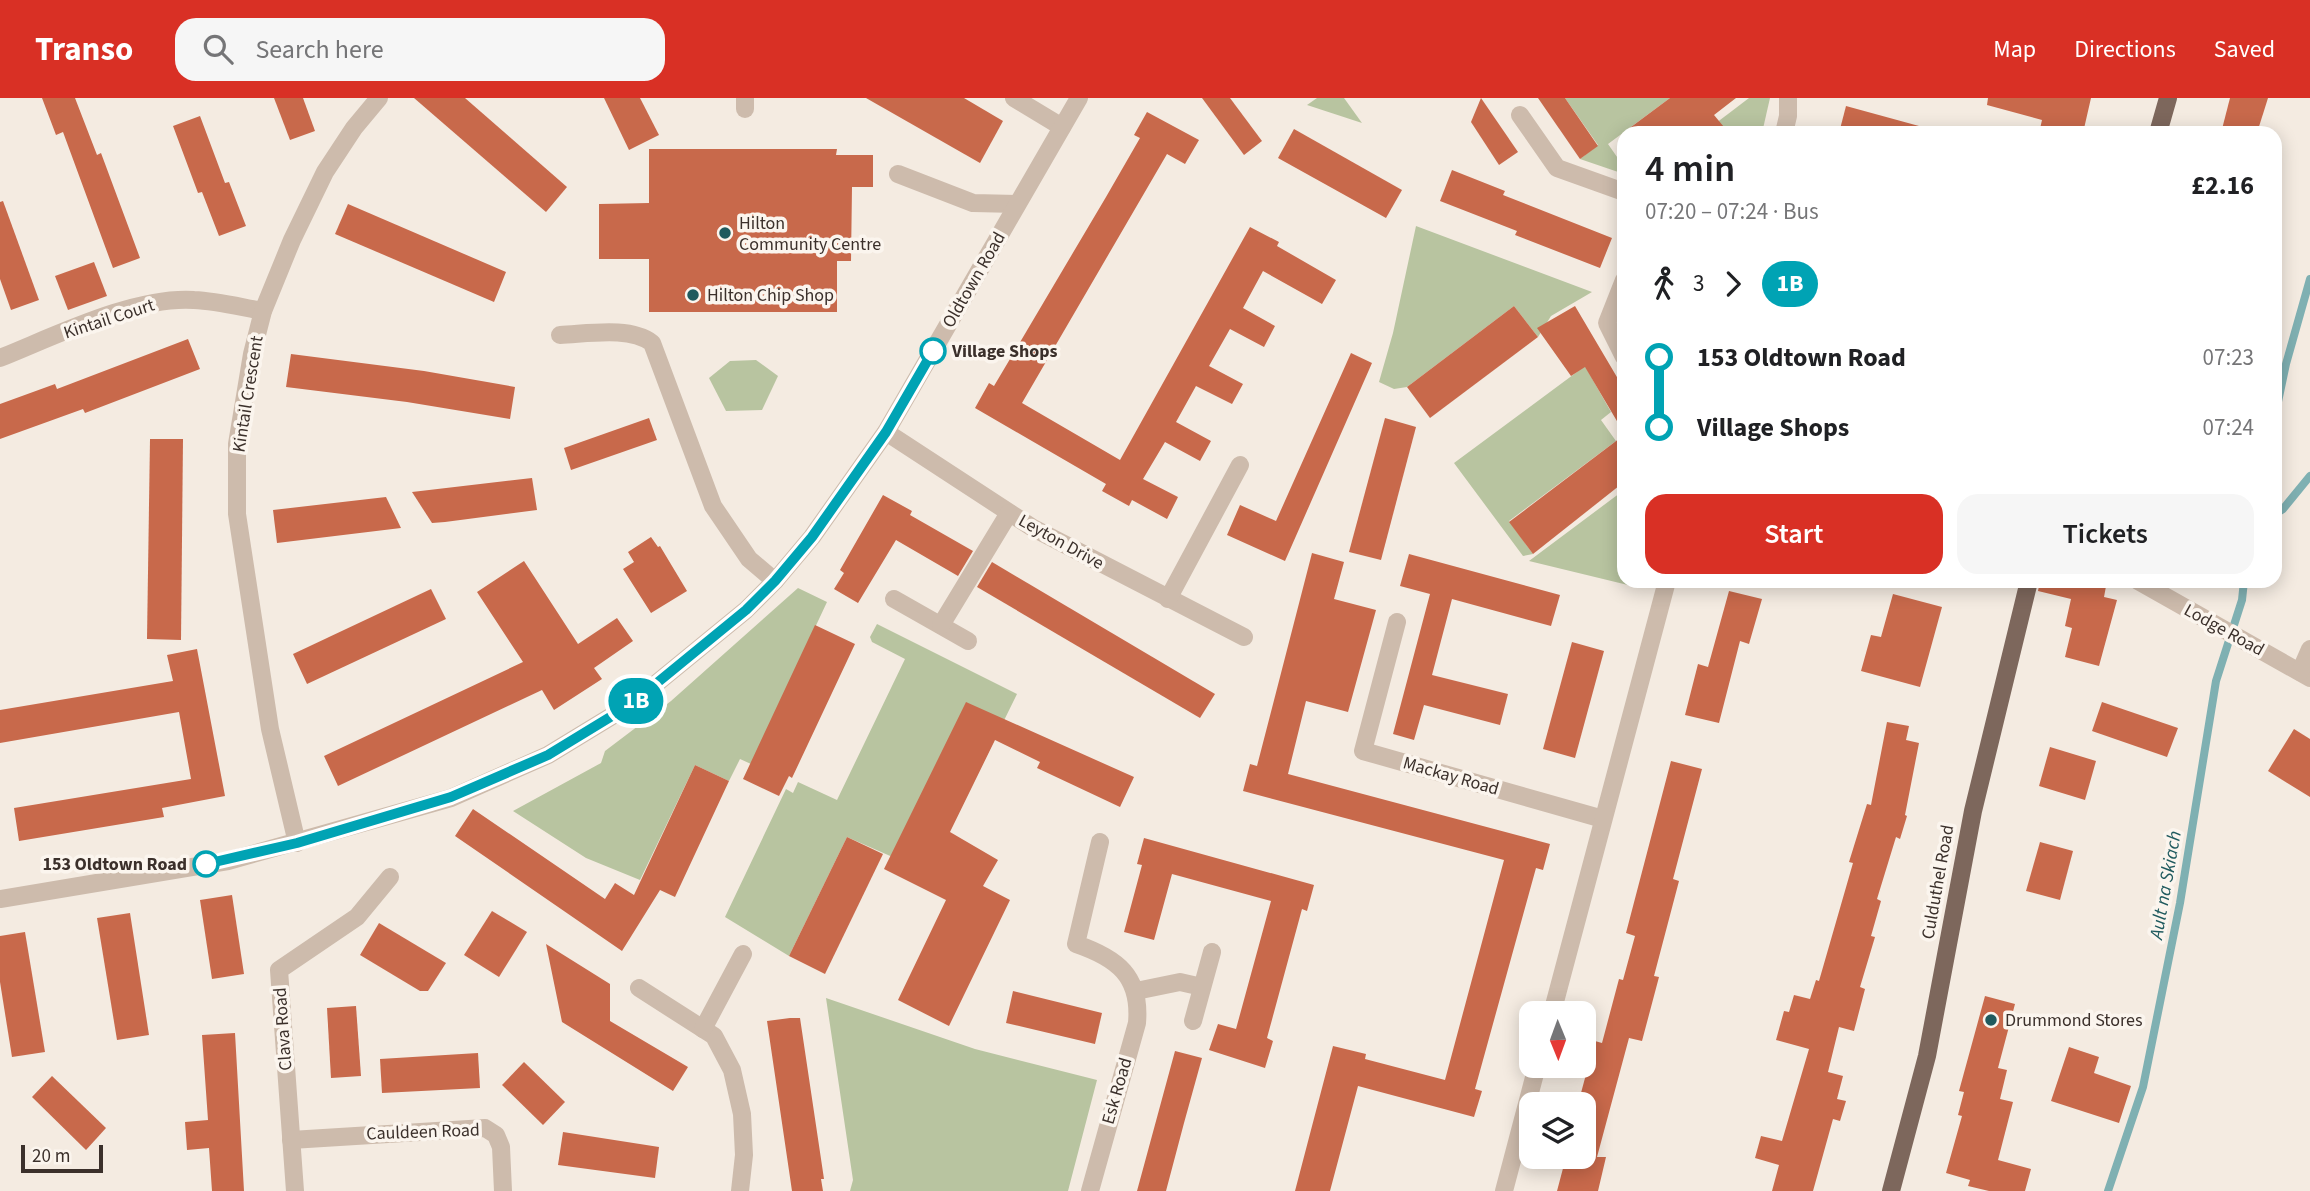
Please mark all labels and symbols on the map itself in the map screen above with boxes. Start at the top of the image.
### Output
place label: Hilton Community Centre [739,211,881,257]
marker: Hilton Community Centre [717,225,733,241]
street label: Oldtown Road [936,227,1012,333]
place label: Hilton Chip Shop [707,283,834,308]
marker: Hilton Chip Shop [685,287,701,303]
street label: Kintail Court [60,293,158,345]
street label: Kintail Crescent [226,334,270,454]
marker: Village Shops [920,338,946,364]
place label: Village Shops [951,339,1057,364]
street label: Leyton Drive [1014,508,1108,576]
street label: Lodge Road [2179,598,2269,662]
line badge: 1B [604,678,668,724]
street label: Mackay Road [1400,750,1502,802]
street label: Culduthel Road [1916,823,1960,941]
water label: Ault na Skiach [2143,829,2189,942]
marker: 153 Oldtown Road [193,851,219,877]
place label: 153 Oldtown Road [42,852,187,877]
street label: Clava Road [268,987,298,1071]
north arrow [1519,1001,1596,1078]
place label: Drummond Stores [2005,1008,2142,1033]
marker: Drummond Stores [1983,1012,1999,1028]
street label: Esk Road [1096,1055,1138,1127]
street label: Cauldeen Road [366,1118,480,1146]
scale bar [21,1142,103,1174]

